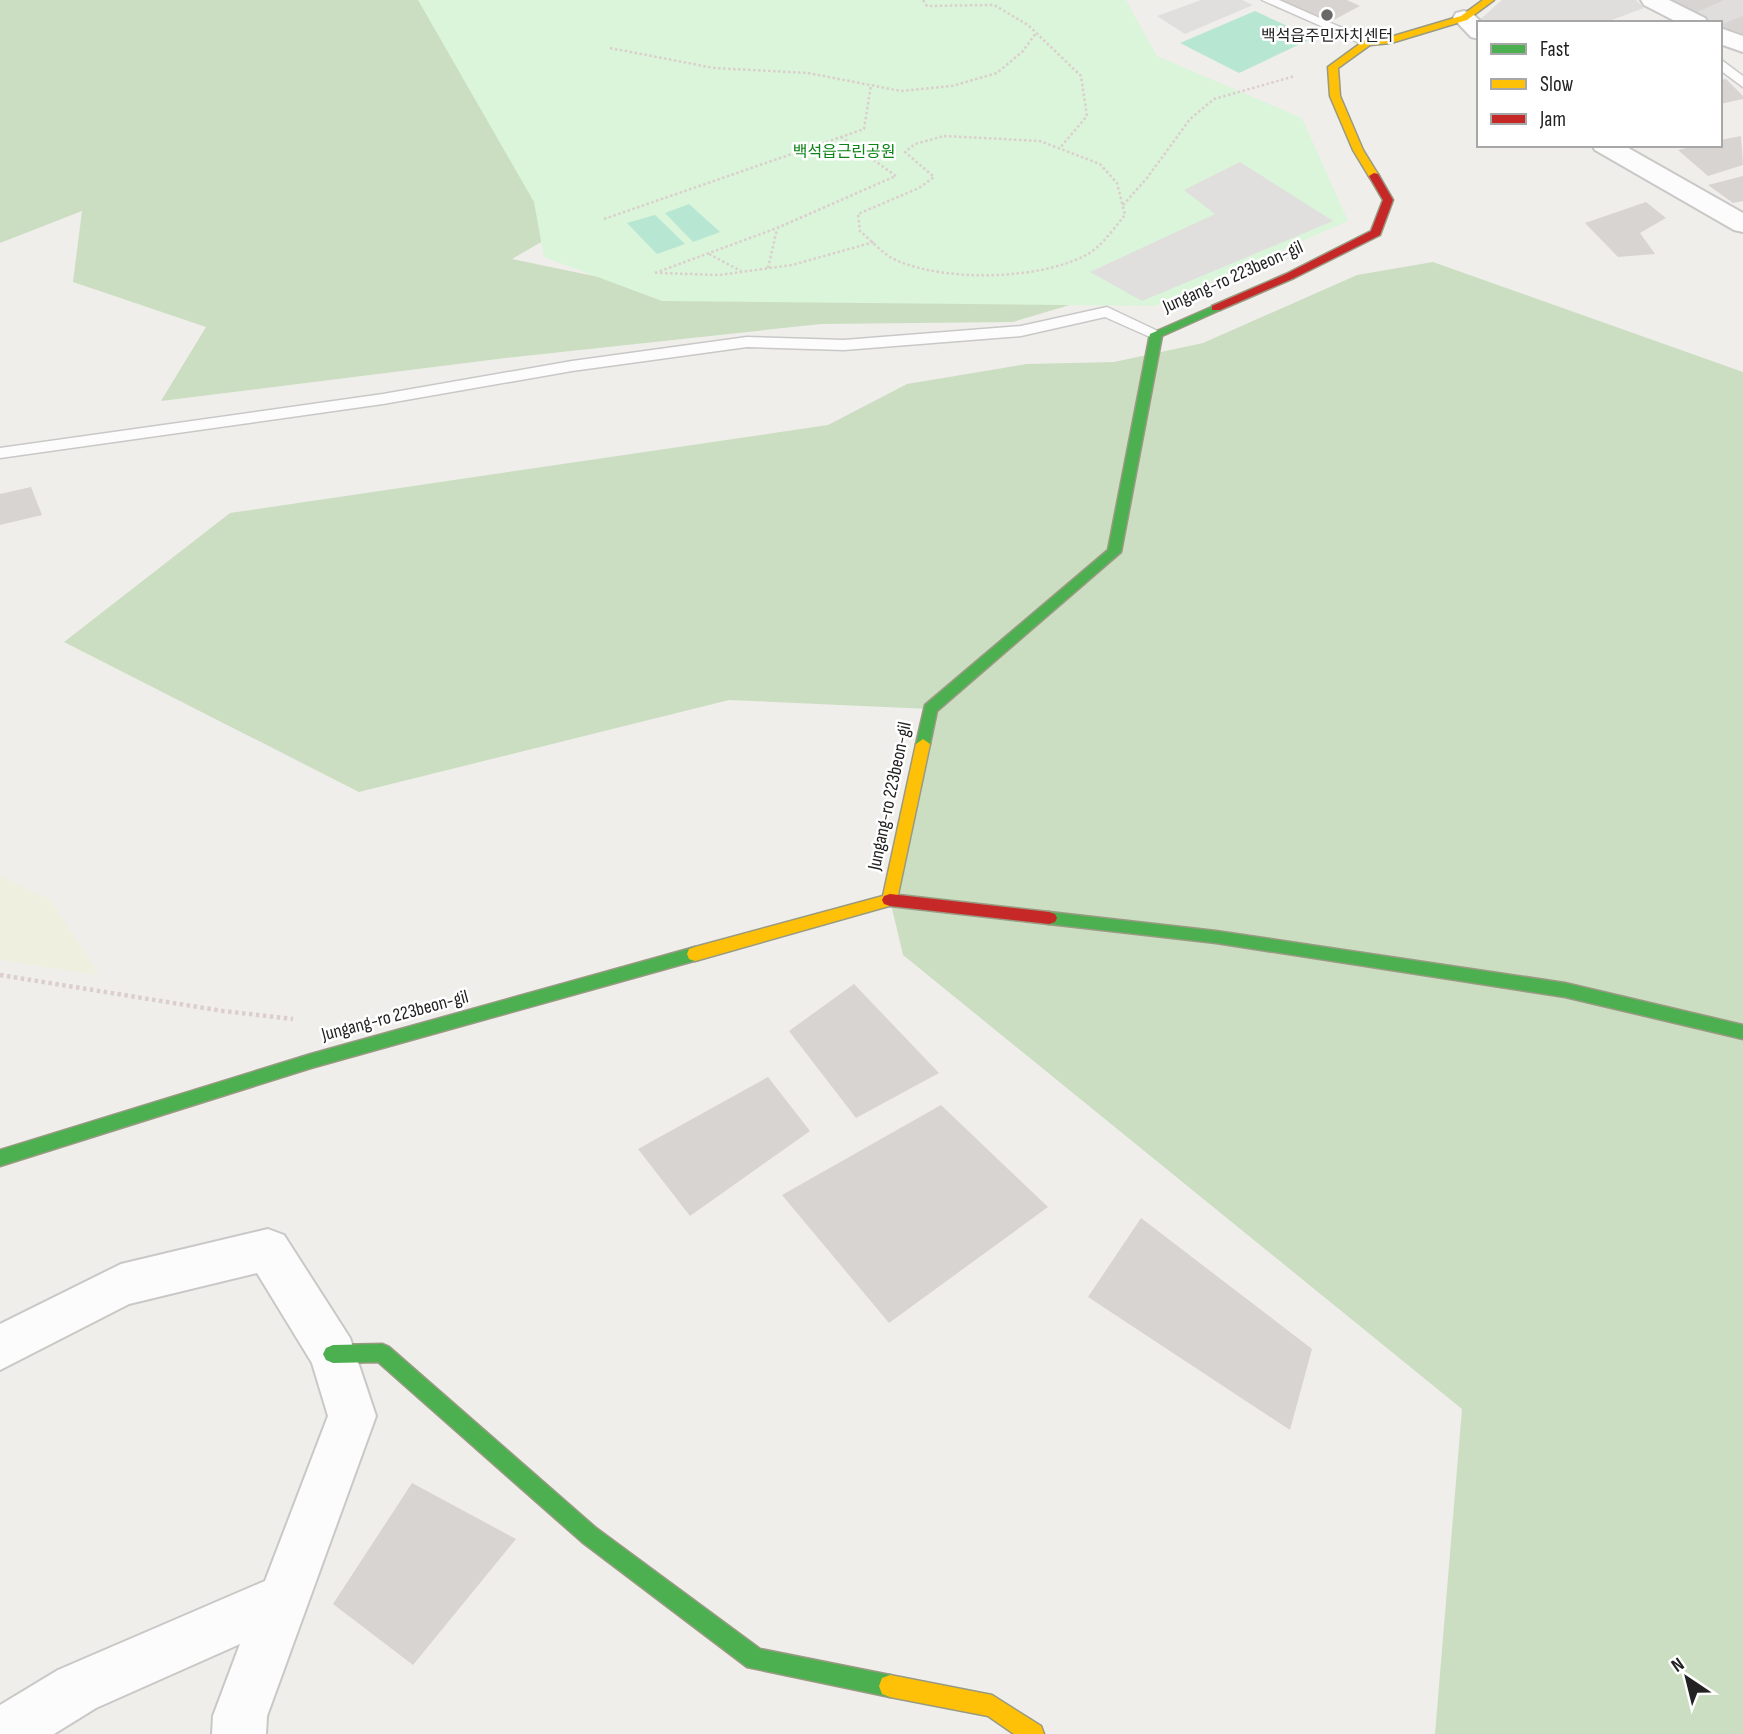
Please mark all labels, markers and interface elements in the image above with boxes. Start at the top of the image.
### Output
marker: 백석읍주민자치센터 [1319,7,1335,23]
legend [1477,21,1722,147]
place label: 백석읍주민자치센터 [1261,27,1393,46]
text: Fast [1540,37,1570,62]
text: Slow [1540,72,1574,97]
text: Jam [1539,107,1566,132]
park label: 백석읍근린공원 [792,143,896,162]
street label: Jungang-ro 223beon-gil [1158,236,1307,319]
street label: Jungang-ro 223beon-gil [863,720,917,873]
street label: Jungang-ro 223beon-gil [318,985,471,1047]
north arrow [1652,1643,1722,1713]
text: N [1667,1653,1689,1678]

